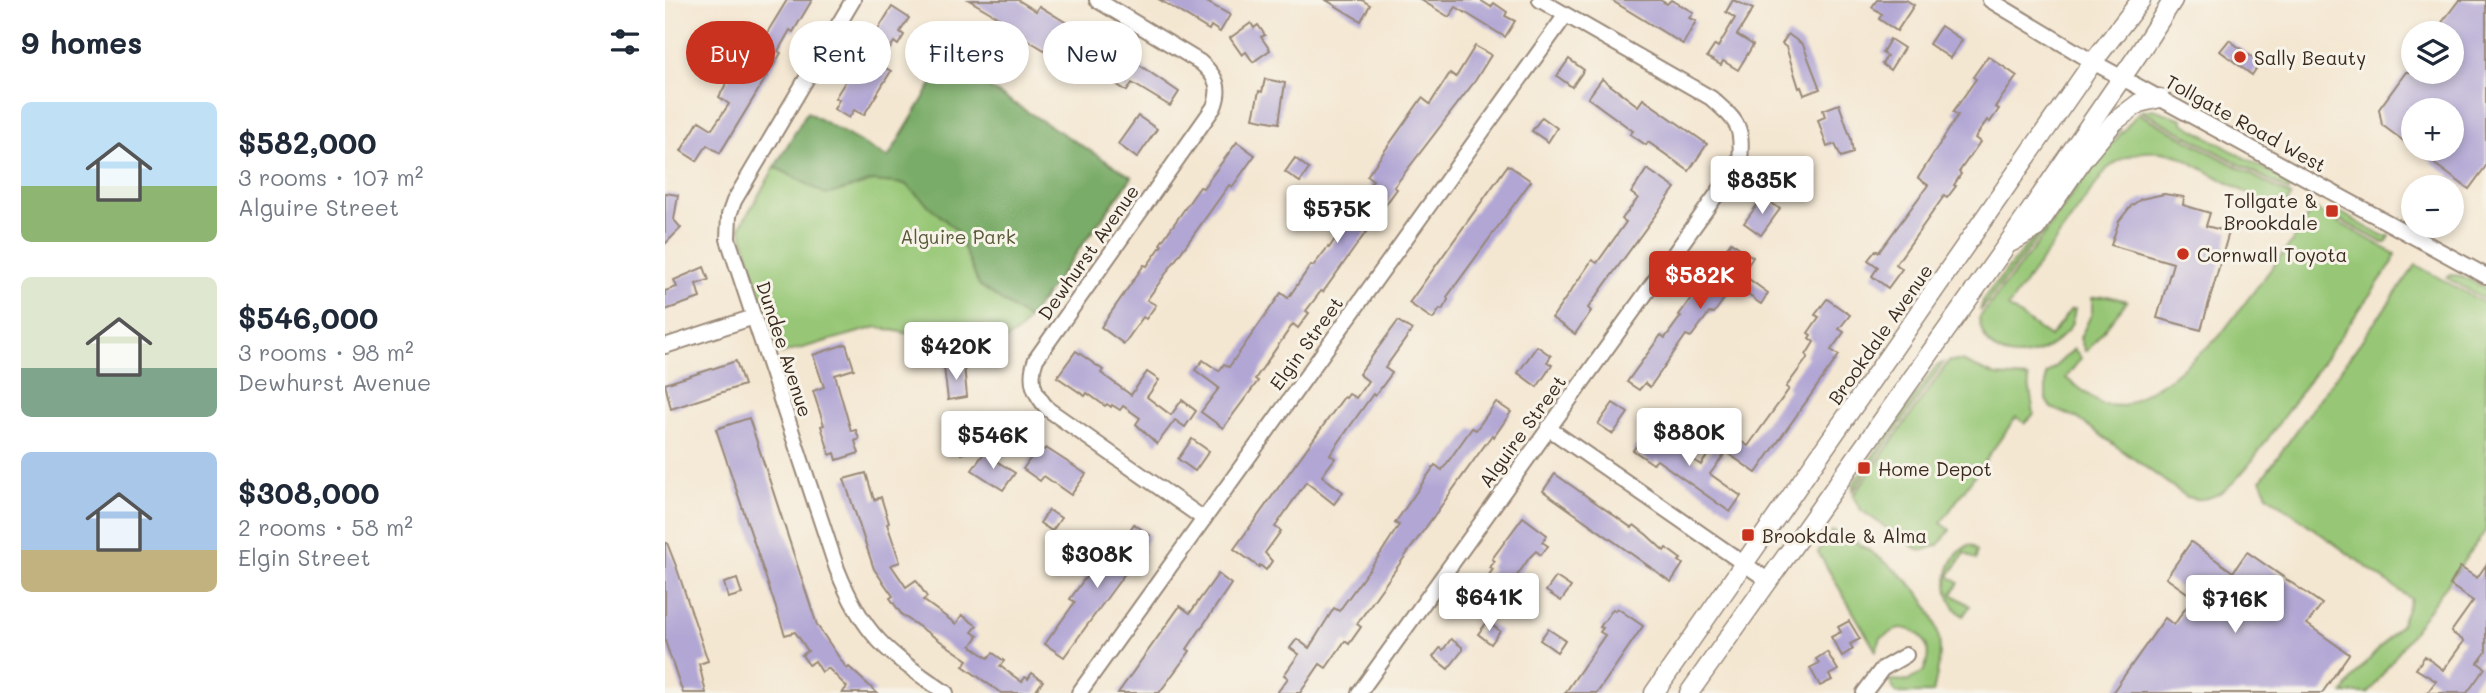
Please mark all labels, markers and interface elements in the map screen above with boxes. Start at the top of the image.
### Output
chip: Buy [686,21,775,84]
chip: Rent [789,21,891,84]
chip: Filters [905,21,1029,84]
chip: New [1043,21,1142,84]
map controls [2401,21,2464,238]
button: layers [2401,21,2464,84]
text: 9 homes [21,22,142,62]
icon: filters [606,23,644,61]
place label: Sally Beauty [2254,45,2366,70]
marker: Sally Beauty [2232,49,2248,65]
street label: Tollgate Road West [2161,68,2331,178]
button: + [2401,98,2464,161]
text: $582,000 [238,122,377,162]
icon: home [77,130,161,214]
pin: $835K [1713,156,1811,216]
text: 3 rooms · 107 m² [238,162,424,192]
text: $835K [1727,164,1797,194]
button: − [2401,175,2464,238]
street label: Dewhurst Avenue [1032,179,1144,325]
pin: $575K [1288,186,1386,245]
place label: Tollgate & Brookdale [2224,188,2318,235]
text: Alguire Street [238,192,399,222]
text: $575K [1302,193,1372,223]
marker: Tollgate & Brookdale [2324,203,2340,219]
park label: Alguire Park [900,224,1016,249]
place label: Cornwall Toyota [2197,242,2347,267]
marker: Cornwall Toyota [2175,246,2191,262]
pin: $582K [1651,252,1749,311]
text: $582K [1665,259,1735,289]
street label: Brookdale Avenue [1822,259,1938,409]
street label: Dundee Avenue [751,278,819,420]
street label: Elgin Street [1264,291,1348,395]
text: $546,000 [238,297,378,337]
icon: home [77,305,161,389]
pin: $420K [907,322,1005,382]
text: $420K [920,330,992,360]
text: 3 rooms · 98 m² [238,337,414,367]
text: Dewhurst Avenue [238,367,431,397]
street label: Alguire Street [1473,370,1571,492]
pin: $880K [1640,408,1738,468]
pin: $546K [944,412,1042,471]
text: $880K [1653,416,1725,446]
text: $546K [957,419,1029,449]
place label: Home Depot [1878,456,1992,481]
marker: Home Depot [1856,460,1872,476]
text: $308,000 [238,472,380,512]
icon: home [77,480,161,564]
text: 2 rooms · 58 m² [238,512,413,542]
place label: Brookdale & Alma [1762,523,1927,548]
marker: Brookdale & Alma [1740,527,1756,543]
pin: $308K [1048,530,1146,590]
text: $308K [1061,538,1133,568]
text: Elgin Street [238,542,371,572]
pin: $641K [1440,574,1538,633]
pin: $716K [2186,576,2284,635]
text: $641K [1455,581,1523,611]
text: $716K [2202,583,2268,613]

